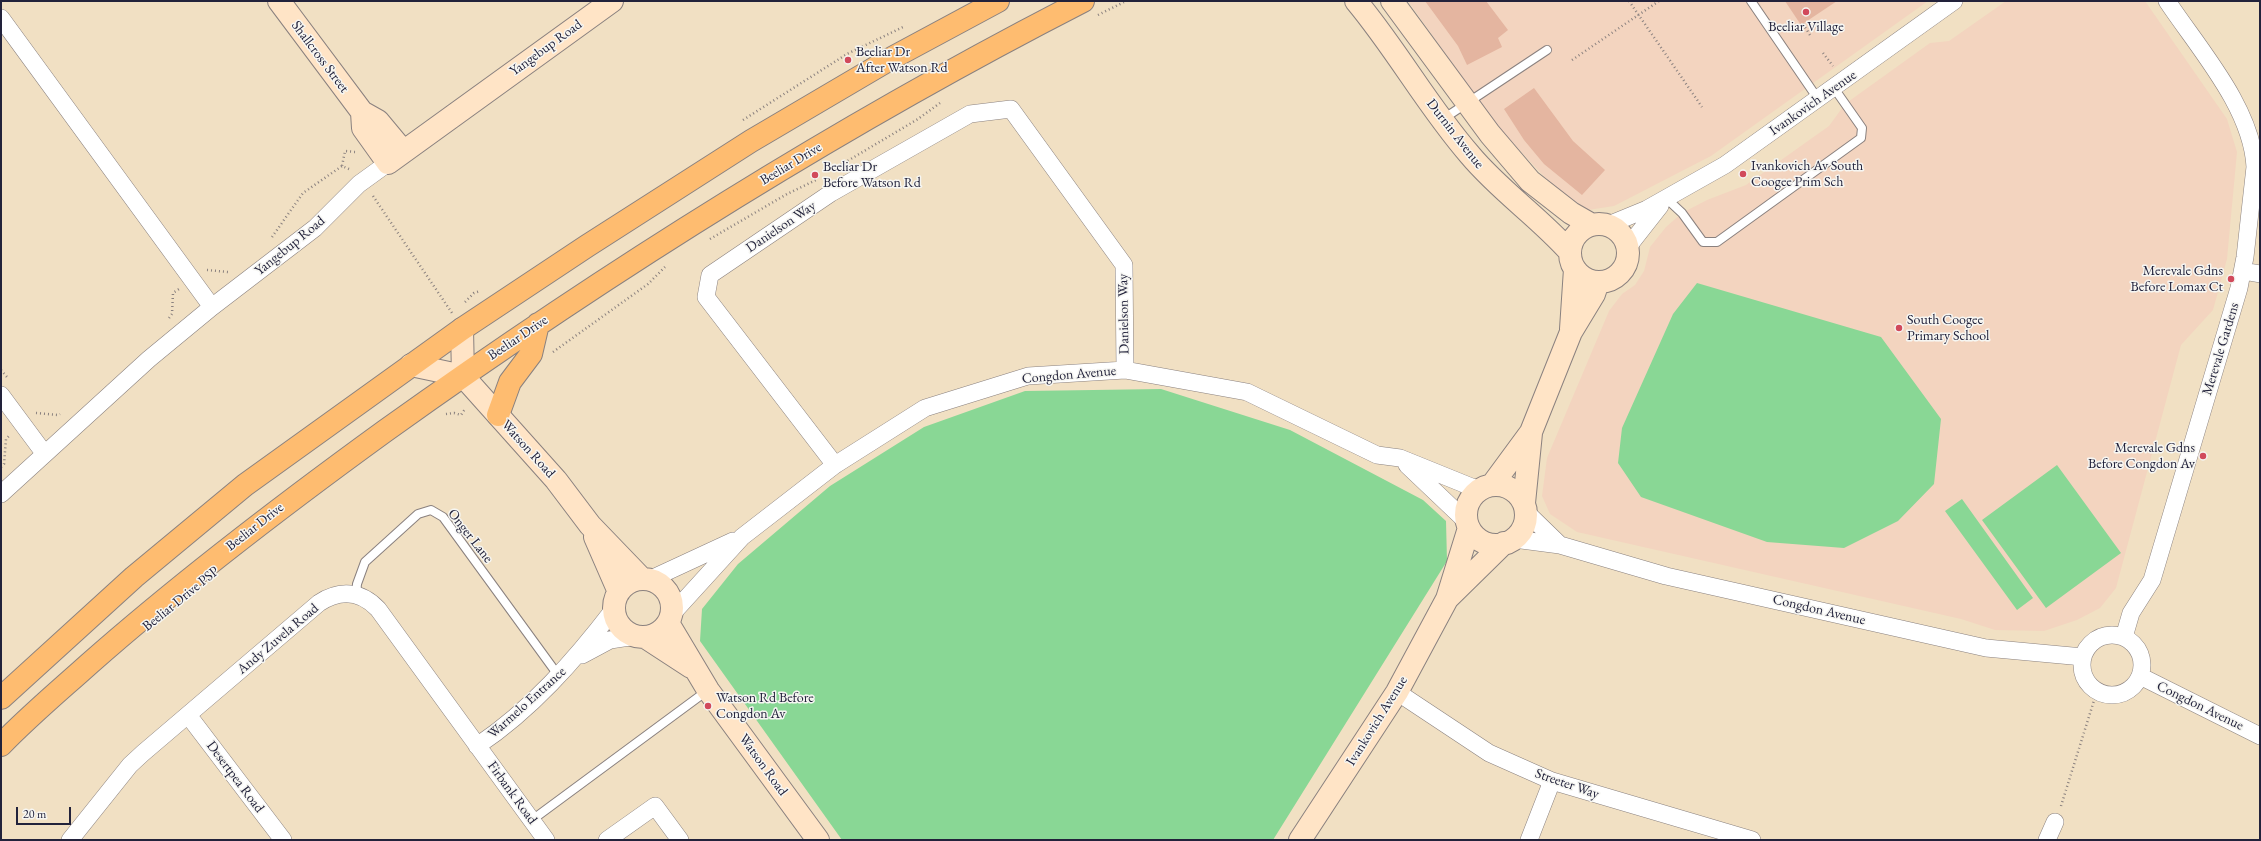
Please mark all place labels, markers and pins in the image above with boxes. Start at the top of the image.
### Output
marker: Beeliar Village [1801,7,1811,17]
place label: Beeliar Village [1768,19,1844,35]
place label: Beeliar Dr After Watson Rd [856,44,948,76]
marker: Beeliar Dr After Watson Rd [843,55,853,65]
place label: Ivankovich Av South Coogee Prim Sch [1751,158,1863,190]
place label: Beeliar Dr Before Watson Rd [823,159,921,192]
marker: Ivankovich Av South Coogee Prim Sch [1738,169,1748,179]
marker: Beeliar Dr Before Watson Rd [810,170,820,180]
place label: Merevale Gdns Before Lomax Ct [2131,263,2223,296]
marker: Merevale Gdns Before Lomax Ct [2226,274,2236,284]
place label: South Coogee Primary School [1907,312,1989,344]
marker: South Coogee Primary School [1894,323,1904,333]
place label: Merevale Gdns Before Congdon Av [2088,440,2195,472]
marker: Merevale Gdns Before Congdon Av [2198,451,2208,461]
place label: Watson Rd Before Congdon Av [716,690,814,722]
marker: Watson Rd Before Congdon Av [703,701,713,711]

